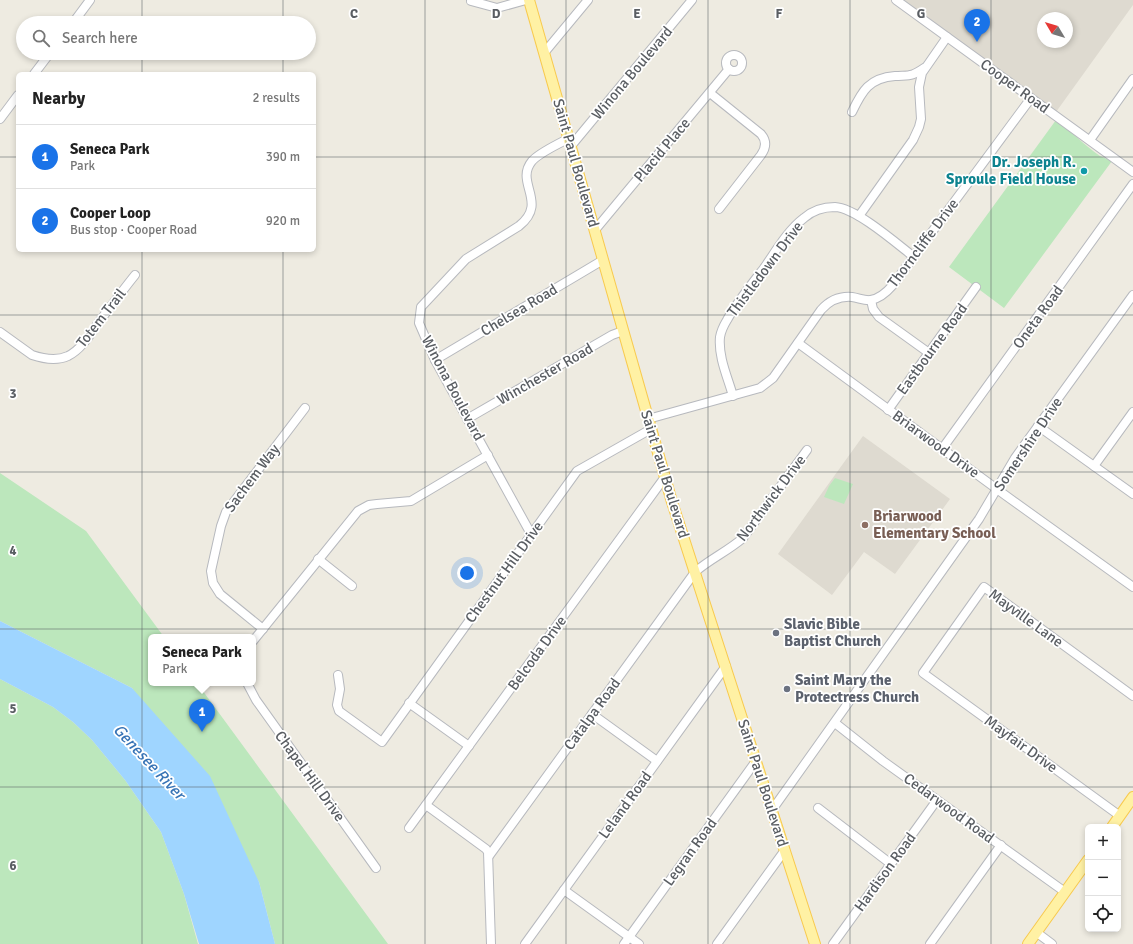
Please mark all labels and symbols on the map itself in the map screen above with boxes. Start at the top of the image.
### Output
text: C [350,6,358,22]
text: D [492,6,501,22]
text: E [633,6,641,22]
text: F [776,6,783,22]
text: G [917,6,925,22]
pin: 2 [964,9,990,42]
north arrow [1037,12,1073,48]
street label: Winona Boulevard [588,23,676,123]
street label: Cooper Road [977,55,1053,117]
street label: Saint Paul Boulevard [549,97,603,229]
street label: Placid Place [630,114,694,186]
place label: Dr. Joseph R. Sproule Field House [946,153,1076,188]
marker: Dr. Joseph R. Sproule Field House [1079,166,1089,176]
street label: Thorncliffe Drive [884,195,962,291]
street label: Thistledown Drive [723,218,807,320]
street label: Chelsea Road [477,280,561,340]
street label: Oneta Road [1009,282,1067,352]
street label: Totem Trail [72,285,130,351]
street label: Eastbourne Road [893,300,971,398]
street label: Winona Boulevard [418,332,488,444]
street label: Winchester Road [494,339,596,409]
text: 3 [9,386,17,402]
street label: Somershire Drive [990,394,1066,494]
street label: Briarwood Drive [889,406,983,482]
street label: Saint Paul Boulevard [637,408,693,540]
street label: Sachem Way [221,440,283,516]
street label: Northwick Drive [733,451,809,545]
place label: Briarwood Elementary School [873,507,996,542]
street label: Chestnut Hill Drive [461,518,547,626]
marker: Briarwood Elementary School [860,520,870,530]
text: 4 [9,543,17,559]
your location [457,563,477,583]
street label: Mayville Lane [985,585,1067,651]
street label: Belcoda Drive [504,612,570,694]
place label: Slavic Bible Baptist Church [784,615,881,650]
marker: Slavic Bible Baptist Church [771,628,781,638]
place label: Saint Mary the Protectress Church [795,671,919,706]
street label: Catalpa Road [560,674,624,754]
marker: Saint Mary the Protectress Church [782,684,792,694]
pin: 1 [189,699,215,732]
text: 5 [9,701,17,717]
street label: Mayfair Drive [981,711,1061,777]
street label: Saint Paul Boulevard [734,717,792,849]
water label: Genesee River [109,720,191,806]
street label: Chapel Hill Drive [271,727,349,825]
street label: Leland Road [595,768,655,842]
street label: Cedarwood Road [900,769,998,847]
street label: Legran Road [659,815,721,889]
street label: Hardison Road [850,829,920,915]
text: 6 [9,858,17,874]

